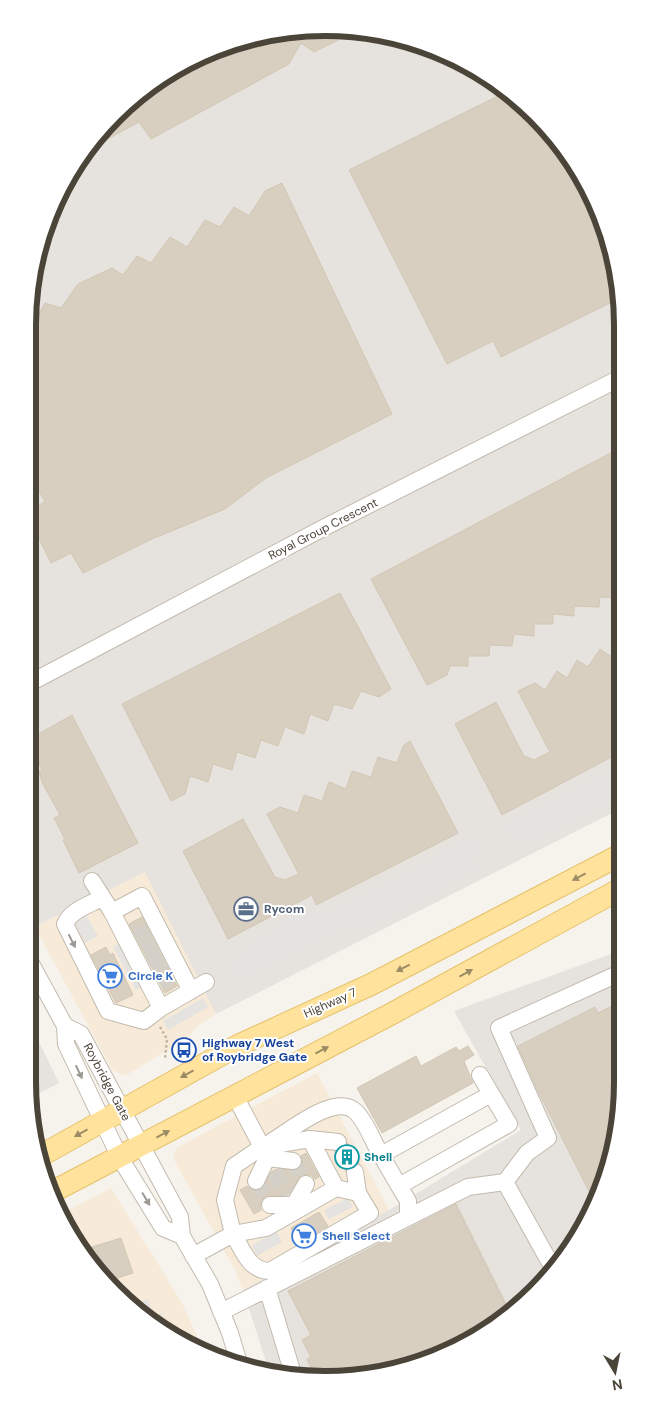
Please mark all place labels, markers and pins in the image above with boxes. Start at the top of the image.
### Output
office icon: Rycom [233,896,259,922]
place label: Rycom [264,901,304,917]
supermarket icon: Circle K [97,963,123,989]
place label: Circle K [128,968,173,984]
place label: Highway 7 West of Roybridge Gate [202,1035,307,1065]
bus stop icon: Highway 7 West of Roybridge Gate [171,1037,197,1063]
building icon: Shell [334,1144,360,1170]
place label: Shell [364,1149,392,1165]
supermarket icon: Shell Select [291,1223,317,1249]
place label: Shell Select [322,1228,390,1244]

